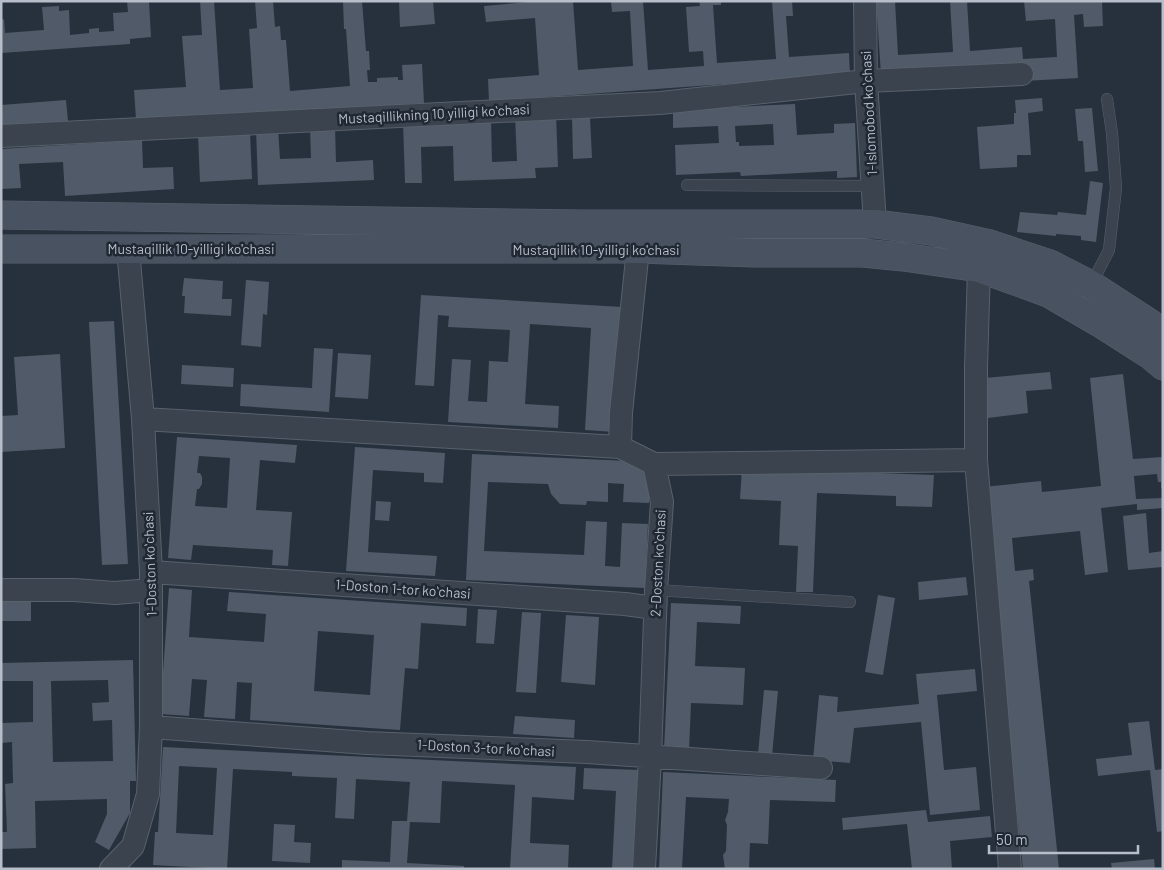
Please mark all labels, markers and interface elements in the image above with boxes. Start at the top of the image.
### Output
street label: 1-Islomobod koʻchasi [857,50,880,176]
street label: Mustaqillikning 10 yilligi koʻchasi [338,100,530,127]
street label: Mustaqillik 10-yilligi ko'chasi [107,240,275,257]
street label: Mustaqillik 10-yilligi ko'chasi [512,241,680,258]
street label: 2-Doston koʻchasi [646,509,669,617]
street label: 1-Doston koʻchasi [139,511,160,617]
street label: 1-Doston 1-tor koʻchasi [335,575,471,602]
street label: 1-Doston 3-tor koʻchasi [417,735,555,760]
scale bar [989,822,1138,854]
text: 50 m [996,830,1028,848]

